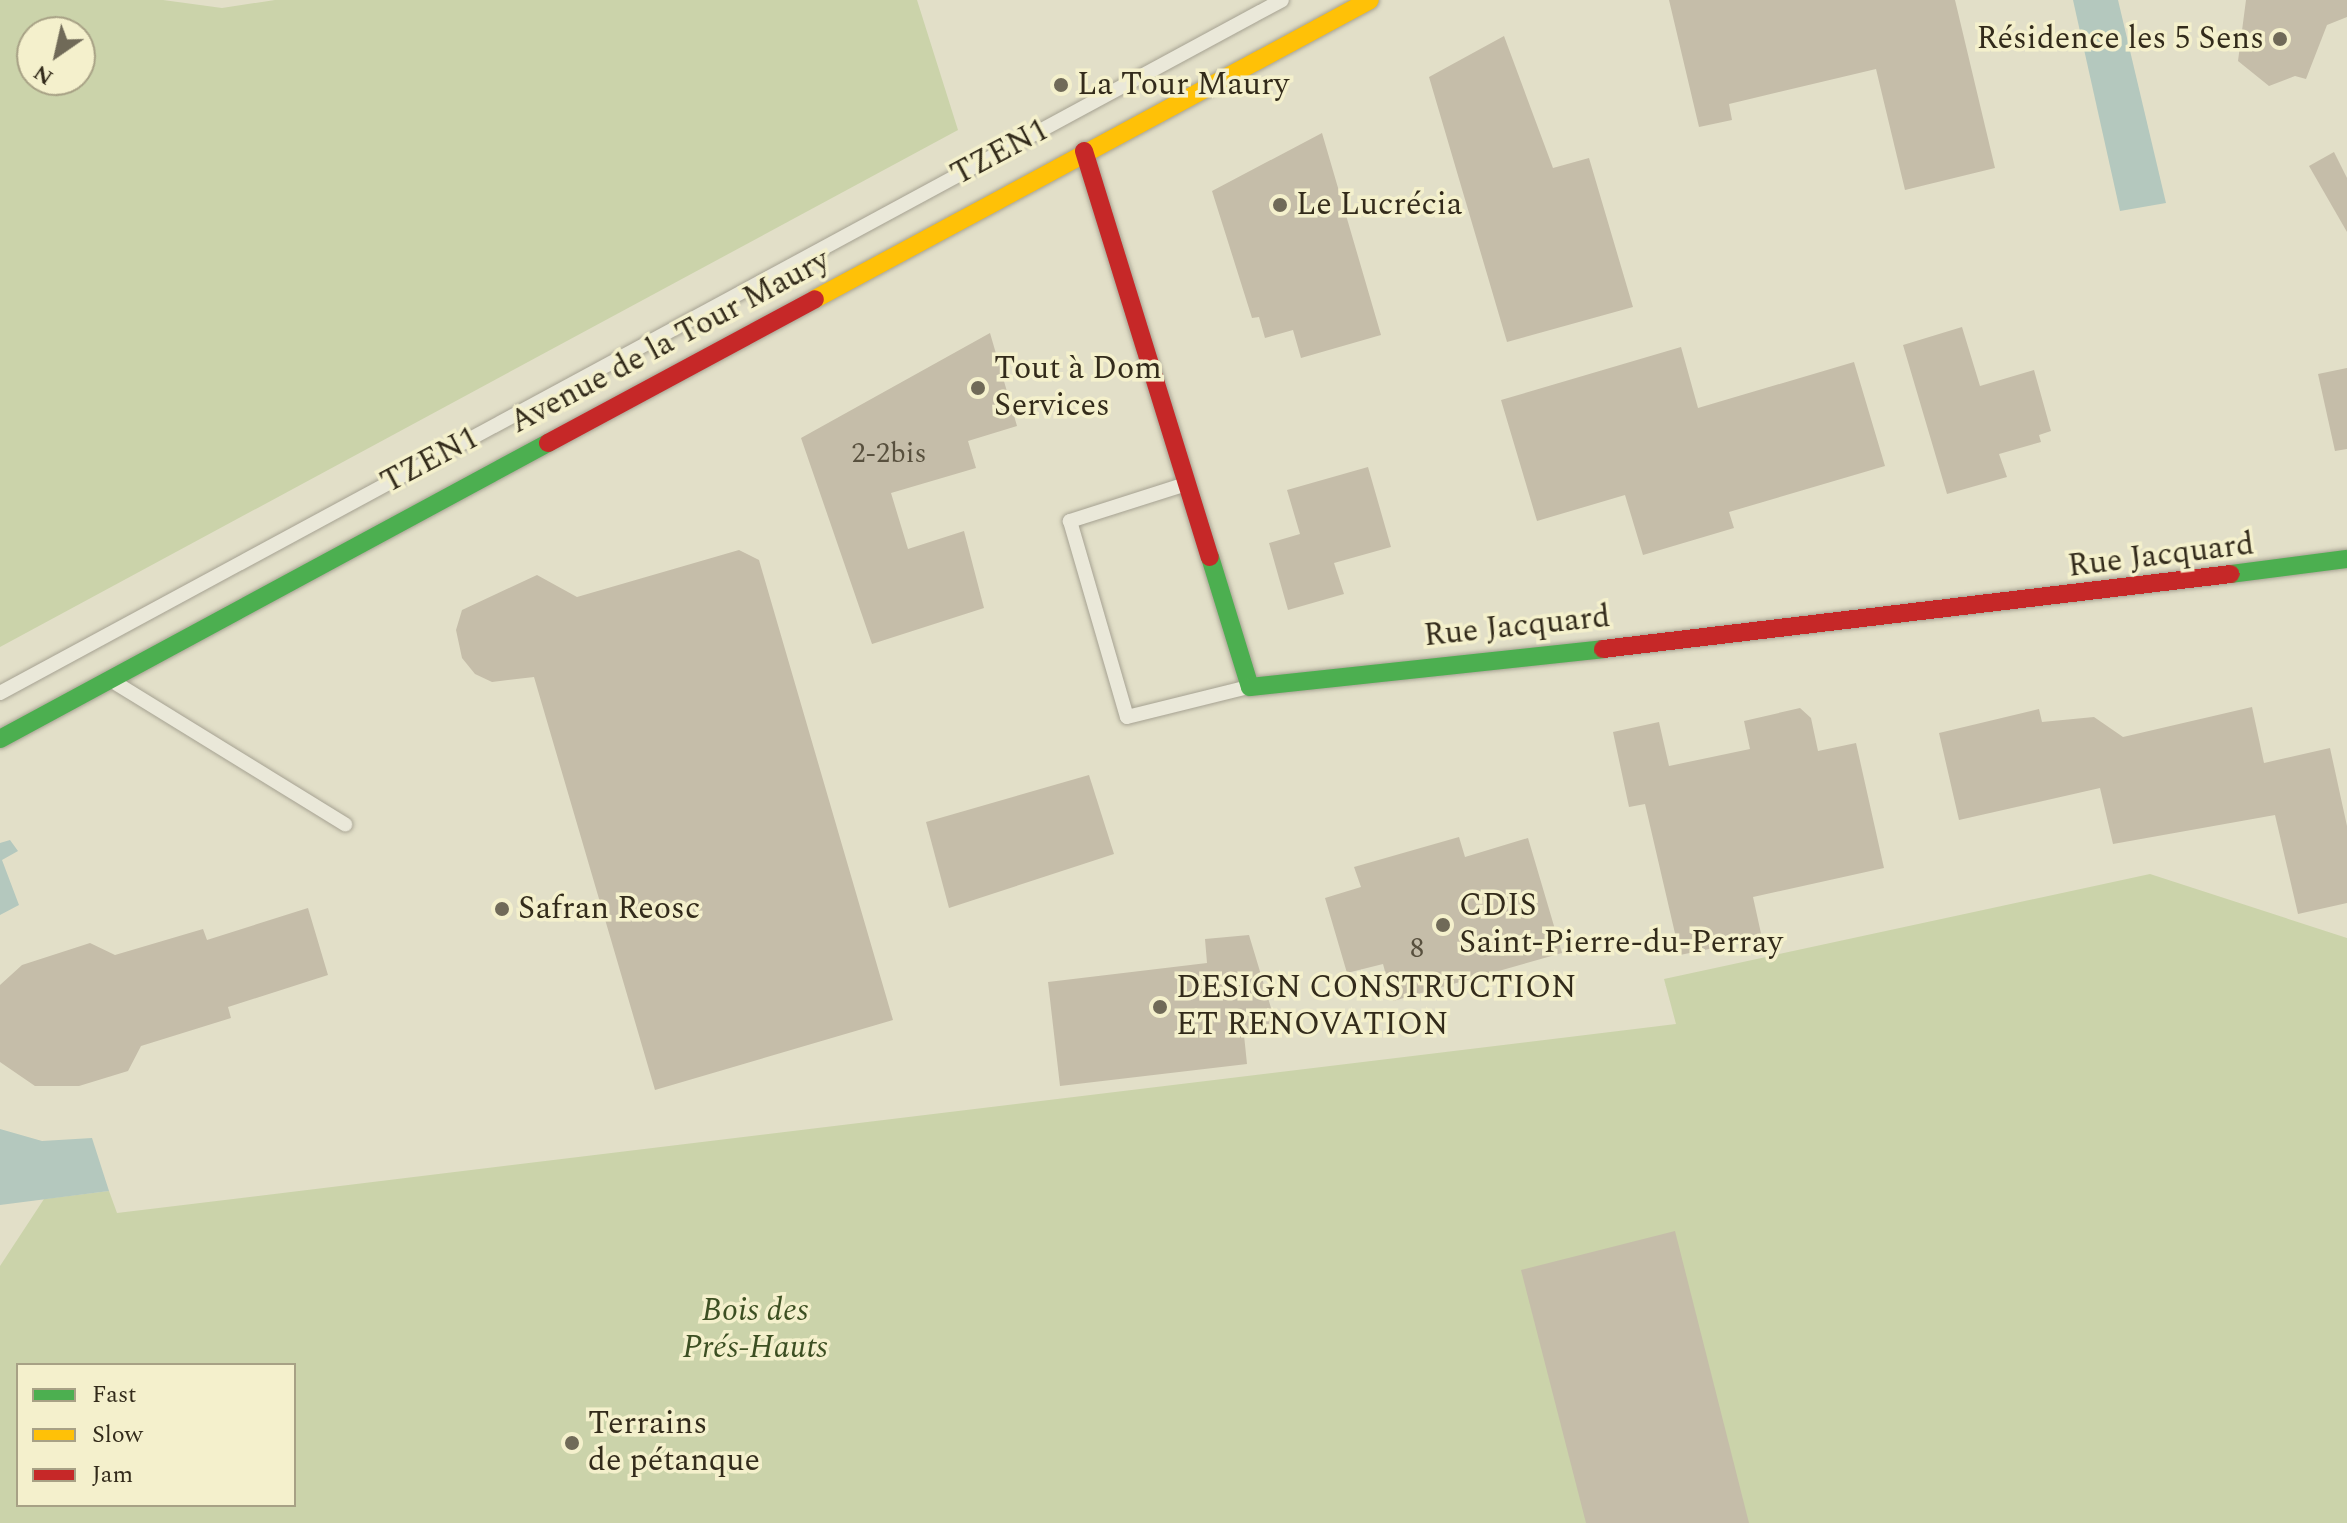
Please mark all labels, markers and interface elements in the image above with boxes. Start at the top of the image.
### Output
north arrow [16,16,96,96]
place label: Résidence les 5 Sens [1976,20,2264,58]
marker: Résidence les 5 Sens [2271,30,2289,48]
text: N [27,56,60,93]
place label: La Tour Maury [1077,66,1289,104]
marker: La Tour Maury [1052,76,1070,94]
street label: TZEN1 [945,111,1055,195]
place label: Le Lucrécia [1296,186,1462,224]
marker: Le Lucrécia [1271,196,1289,214]
street label: Avenue de la Tour Maury [504,241,836,443]
place label: Tout à Dom Services [994,351,1162,426]
marker: Tout à Dom Services [969,379,987,397]
street label: TZEN1 [375,419,485,503]
house number: 2-2bis [851,437,927,471]
street label: Rue Jacquard [2066,526,2256,586]
street label: Rue Jacquard [1422,598,1612,656]
place label: CDIS Saint-Pierre-du-Perray [1459,888,1783,963]
place label: Safran Reosc [518,890,700,928]
marker: Safran Reosc [493,900,511,918]
marker: CDIS Saint-Pierre-du-Perray [1434,916,1452,934]
house number: 8 [1410,932,1424,966]
place label: DESIGN CONSTRUCTION ET RENOVATION [1176,970,1577,1045]
marker: DESIGN CONSTRUCTION ET RENOVATION [1151,998,1169,1016]
park label: Bois des Prés-Hauts [682,1293,828,1368]
legend [16,1363,296,1507]
text: Fast [92,1377,137,1413]
place label: Terrains de pétanque [588,1406,760,1481]
text: Slow [92,1417,143,1453]
marker: Terrains de pétanque [563,1434,581,1452]
text: Jam [92,1457,133,1493]

